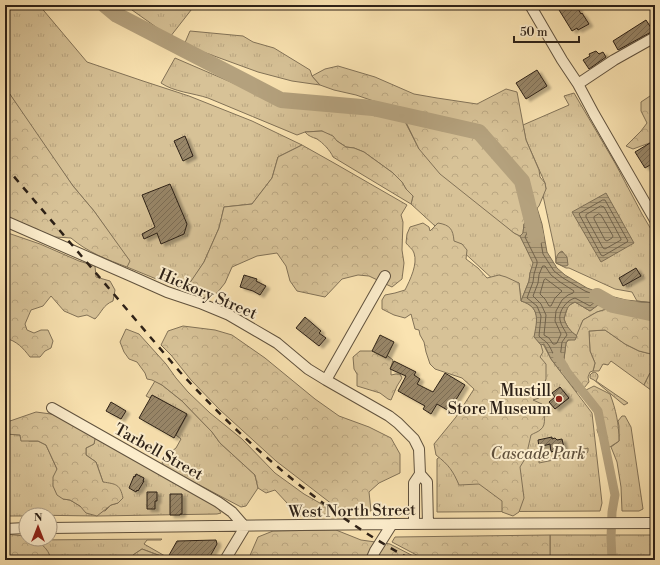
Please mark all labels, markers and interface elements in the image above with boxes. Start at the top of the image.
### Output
scale bar [514,18,579,44]
text: 50 m [520,25,548,40]
street label: Hickory Street [155,264,260,324]
place label: Mustill Store Museum [448,381,551,419]
marker: Mustill Store Museum [554,394,564,404]
street label: Tarbell Street [111,419,207,485]
park label: Cascade Park [491,444,585,464]
street label: West North Street [287,500,416,522]
north arrow [18,507,58,547]
text: N [34,511,43,525]

